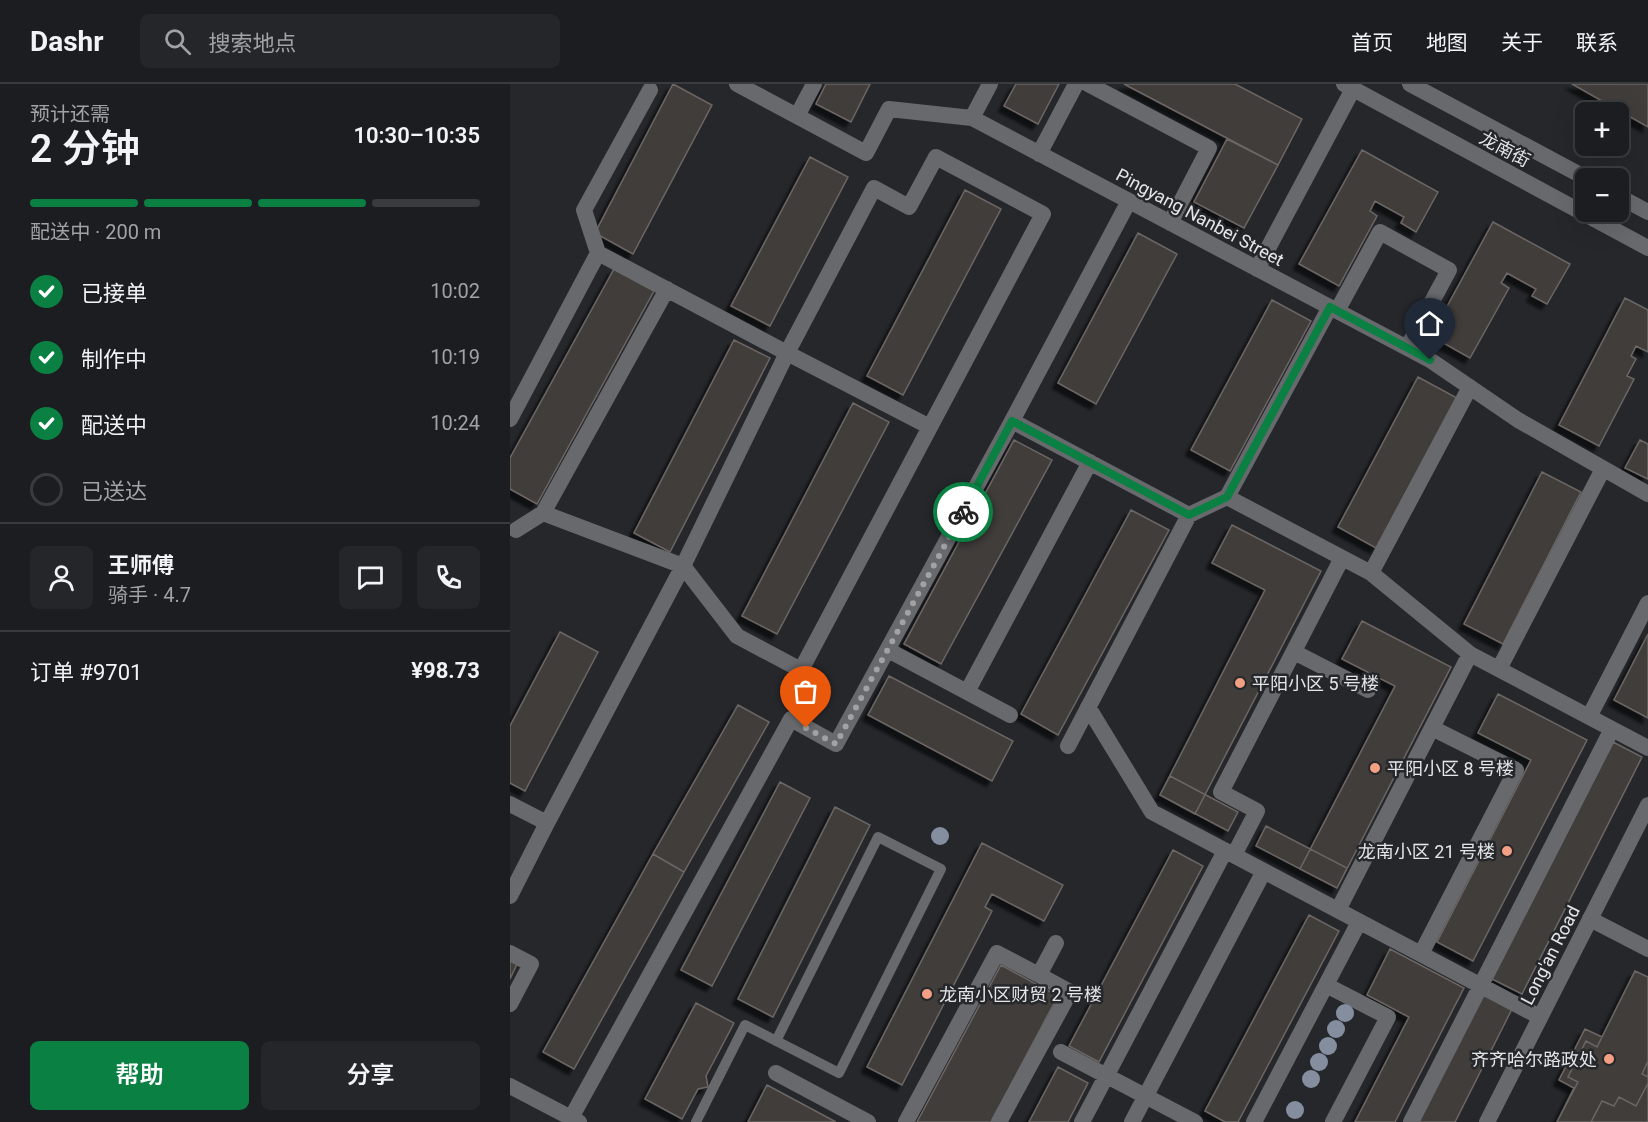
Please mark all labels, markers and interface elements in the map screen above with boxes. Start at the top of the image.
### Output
search box [140,14,560,68]
text: Dashr [30,25,104,58]
icon: search [161,25,194,58]
text: 搜索地点 [209,31,297,56]
text: 首页 [1351,31,1393,55]
text: 地图 [1426,31,1468,55]
text: 关于 [1501,31,1543,55]
text: 联系 [1576,31,1618,55]
text: 预计还需 [30,102,110,126]
map controls [1575,102,1629,222]
button: + [1575,102,1629,156]
text: 10:30–10:35 [353,123,480,148]
text: 2 分钟 [30,126,140,172]
street label: 龙南街 [1476,127,1534,171]
street label: Pingyang Nanbei Street [1113,164,1288,270]
button: − [1575,168,1629,222]
text: 配送中 · 200 m [30,220,161,244]
icon: check [30,275,63,308]
text: 10:02 [430,279,480,303]
text: 已接单 [81,281,147,306]
pin [1404,298,1455,360]
icon: home [1413,307,1446,340]
icon: check [30,341,63,374]
text: 10:19 [430,345,480,369]
text: 制作中 [81,347,147,372]
icon: check [30,407,63,440]
text: 10:24 [430,411,480,435]
text: 配送中 [81,413,147,438]
text: 已送达 [81,479,147,504]
courier [933,482,993,542]
icon: bike [947,496,980,529]
button: person [30,546,93,609]
button: chat [339,546,402,609]
button: phone [417,546,480,609]
text: 王师傅 [108,553,174,578]
text: 骑手 · 4.7 [108,583,191,607]
text: ¥98.73 [411,658,480,683]
text: 订单 #9701 [30,660,142,685]
pin [780,666,831,728]
place label: 平阳小区 5 号楼 [1252,673,1379,694]
icon: bag [789,675,822,708]
marker: 平阳小区 5 号楼 [1233,676,1247,690]
place label: 平阳小区 8 号楼 [1387,758,1514,779]
marker: 平阳小区 8 号楼 [1368,761,1382,775]
place label: 龙南小区 21 号楼 [1358,841,1495,862]
marker: 龙南小区 21 号楼 [1500,844,1514,858]
street label: Long'an Road [1516,902,1584,1008]
place label: 龙南小区财贸 2 号楼 [939,984,1102,1005]
marker: 龙南小区财贸 2 号楼 [920,987,934,1001]
button: 帮助 [30,1041,249,1110]
button: 分享 [261,1041,480,1110]
place label: 齐齐哈尔路政处 [1471,1049,1597,1070]
marker: 齐齐哈尔路政处 [1602,1052,1616,1066]

